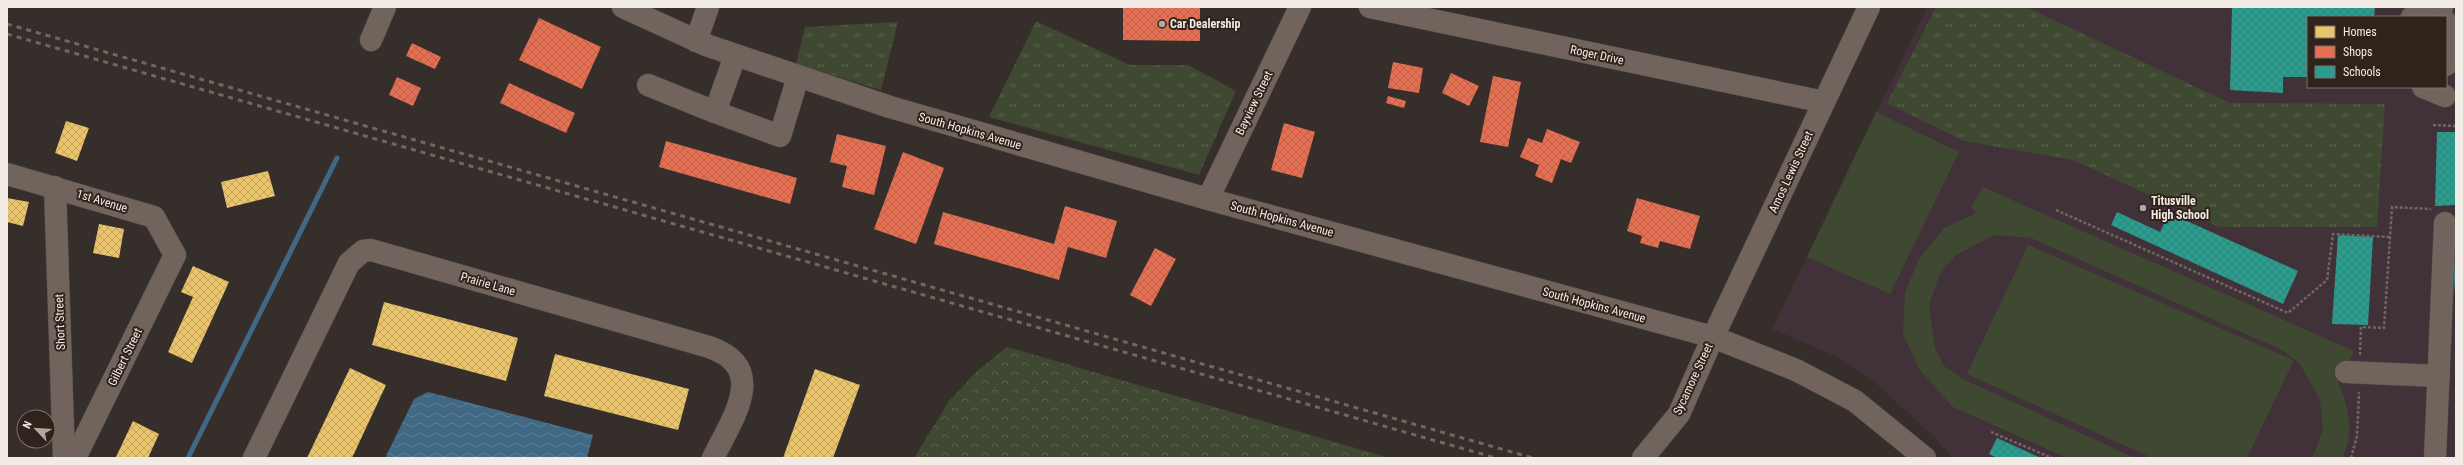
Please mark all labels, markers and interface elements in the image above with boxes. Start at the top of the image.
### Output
legend [2307,16,2447,88]
place label: Car Dealership [1170,17,1241,31]
marker: Car Dealership [1157,19,1167,29]
text: Homes [2343,25,2377,39]
street label: Roger Drive [1569,43,1625,68]
text: Shops [2343,45,2372,59]
text: Schools [2343,65,2381,79]
street label: Bayview Street [1232,68,1276,137]
street label: South Hopkins Avenue [917,110,1023,152]
street label: Amos Lewis Street [1766,129,1816,215]
street label: 1st Avenue [75,187,129,215]
place label: Titusville High School [2151,194,2209,222]
street label: South Hopkins Avenue [1229,198,1336,240]
marker: Titusville High School [2138,203,2148,213]
street label: Prairie Lane [459,270,517,299]
street label: South Hopkins Avenue [1541,284,1648,326]
street label: Short Street [52,293,68,350]
street label: Gilbert Street [105,325,145,388]
street label: Sycamore Street [1670,341,1716,417]
north arrow [16,409,56,449]
text: N [20,419,35,431]

